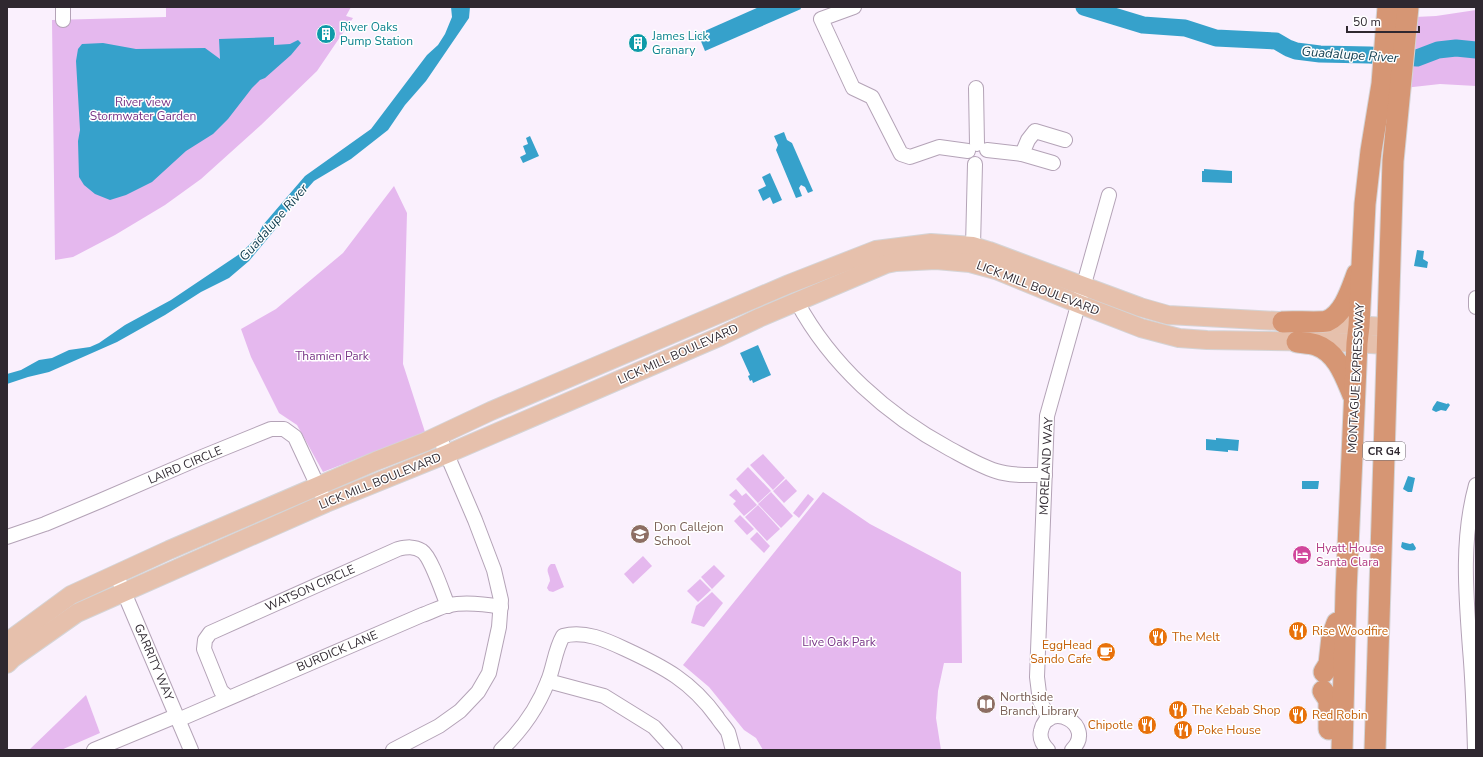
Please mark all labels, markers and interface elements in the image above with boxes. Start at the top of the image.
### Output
scale bar [1347,8,1419,34]
text: 50 m [1353,14,1381,30]
place label: River Oaks Pump Station [340,19,413,49]
building icon: River Oaks Pump Station [315,23,337,45]
place label: James Lick Granary [651,28,710,58]
building icon: James Lick Granary [627,32,649,54]
water label: Guadalupe River [1301,43,1399,67]
park label: River view Stormwater Garden [90,94,196,124]
water label: Guadalupe River [235,180,313,265]
street label: LICK MILL BOULEVARD [974,257,1102,319]
street label: MONTAGUE EXPRESSWAY [1344,302,1368,453]
street label: LICK MILL BOULEVARD [615,320,741,388]
park label: Thamien Park [295,348,370,364]
street label: MORELAND WAY [1035,416,1057,515]
street label: LAIRD CIRCLE [146,442,224,488]
road number: CR G4 [1363,442,1405,460]
street label: LICK MILL BOULEVARD [317,449,444,513]
place label: Don Callejon School [654,519,723,549]
school or university icon: Don Callejon School [629,523,651,545]
place label: Hyatt House Santa Clara [1316,540,1384,570]
hotel icon: Hyatt House Santa Clara [1291,544,1313,566]
street label: WATSON CIRCLE [263,561,357,615]
restaurant icon: Rise Woodfire [1287,620,1309,642]
street label: GARRITY WAY [131,621,178,704]
place label: Rise Woodfire [1312,623,1388,639]
restaurant icon: The Melt [1147,626,1169,648]
street label: BURDICK LANE [294,627,380,675]
place label: The Melt [1172,629,1221,645]
park label: Live Oak Park [802,634,877,650]
place label: EggHead Sando Cafe [1030,637,1092,667]
cafe icon: EggHead Sando Cafe [1095,641,1117,663]
place label: Northside Branch Library [1000,689,1080,719]
library icon: Northside Branch Library [975,693,997,715]
restaurant icon: The Kebab Shop [1167,699,1189,721]
place label: The Kebab Shop [1192,702,1281,718]
restaurant icon: Red Robin [1287,704,1309,726]
place label: Red Robin [1312,707,1368,723]
restaurant icon: Chipotle [1136,714,1158,736]
place label: Chipotle [1088,717,1133,733]
restaurant icon: Poke House [1172,719,1194,741]
place label: Poke House [1197,722,1261,738]

